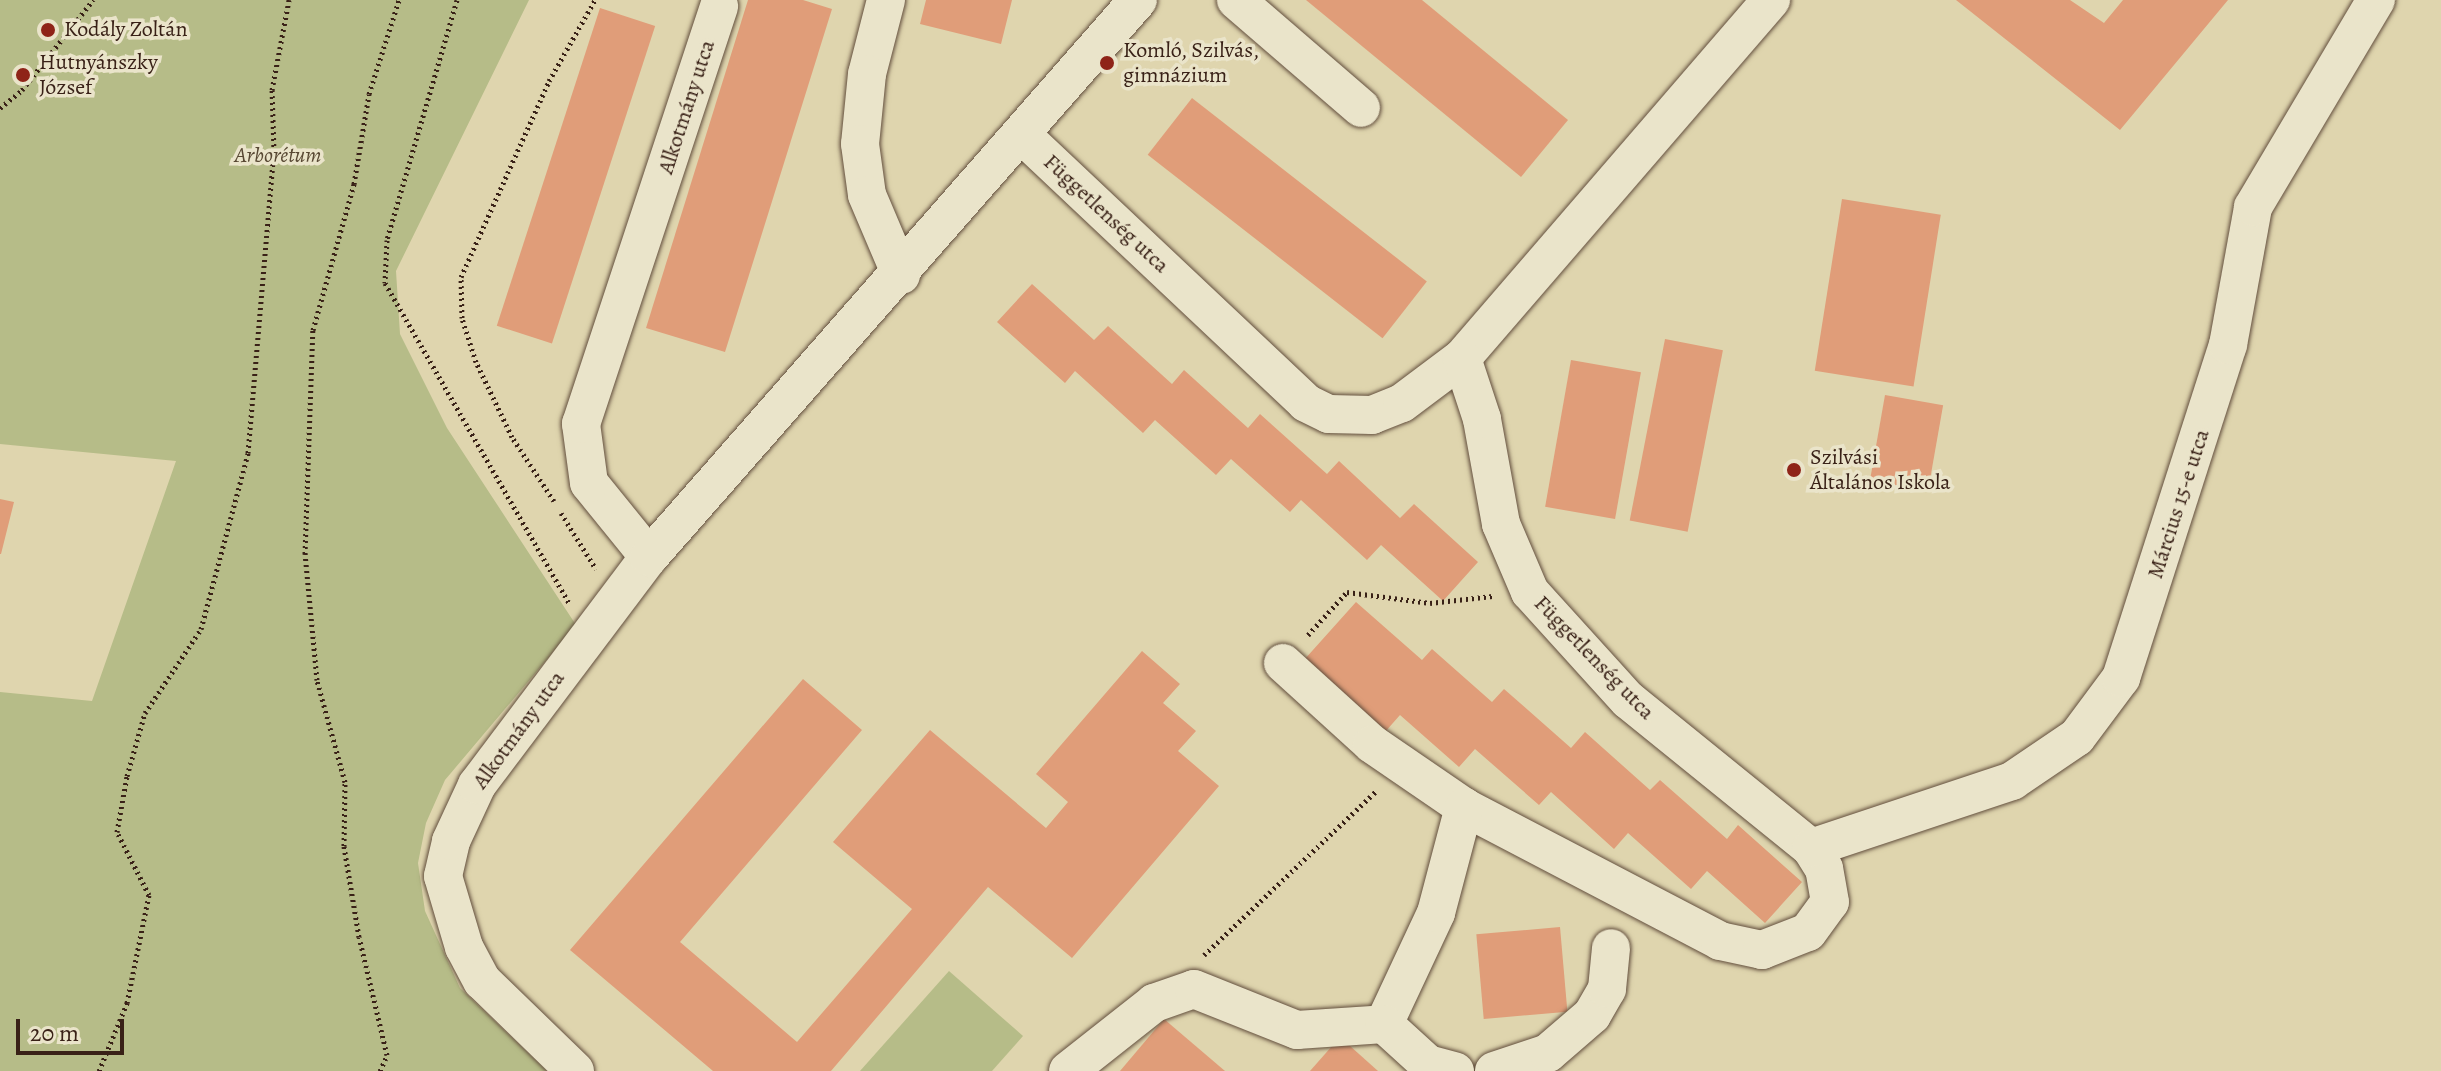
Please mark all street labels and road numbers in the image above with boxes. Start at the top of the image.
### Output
street label: Alkotmány utca [653,37,721,177]
street label: Függetlenség utca [1038,149,1174,279]
street label: Március 15-e utca [2142,426,2216,582]
street label: Függetlenség utca [1528,591,1660,725]
street label: Alkotmány utca [467,666,571,794]

